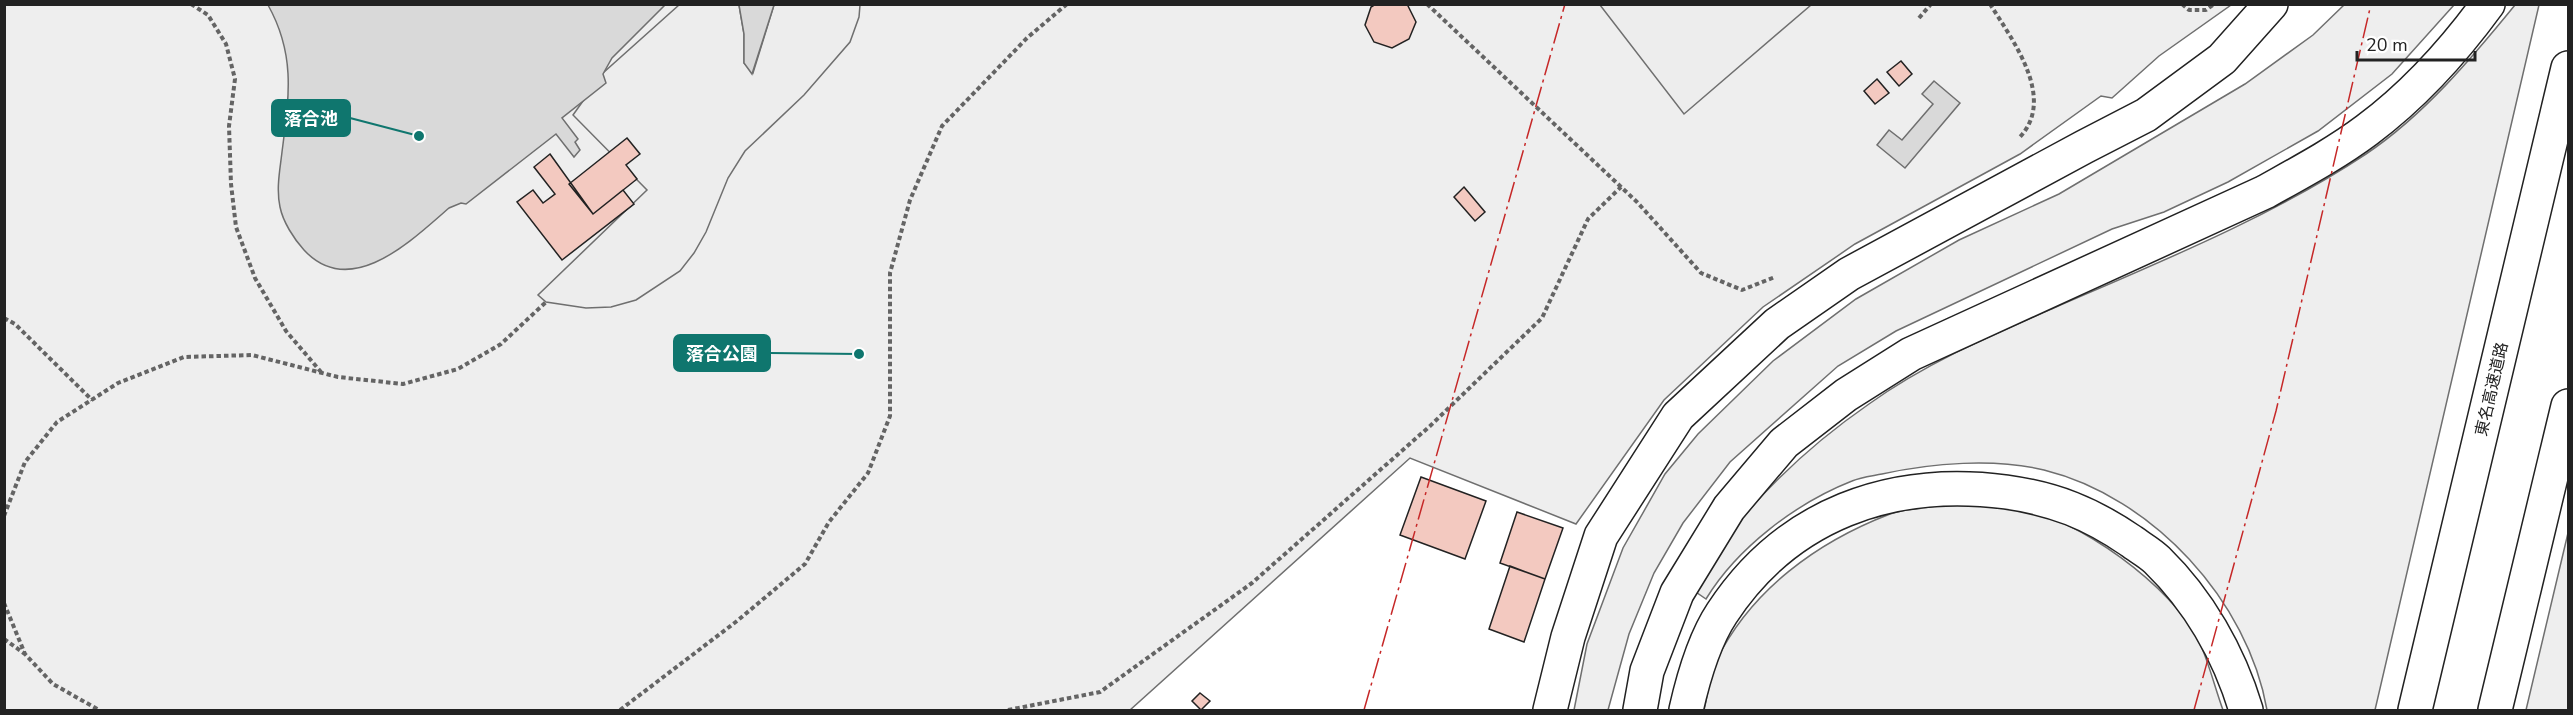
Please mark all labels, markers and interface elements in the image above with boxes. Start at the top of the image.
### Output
scale bar [2357,24,2476,62]
text: 20 m [2366,33,2408,57]
callout: 落合池 [272,100,350,136]
text: 落合池 [284,107,338,131]
callout: 落合公園 [674,335,770,371]
street label: 東名高速道路 [2470,340,2513,438]
text: 落合公園 [686,342,758,366]

